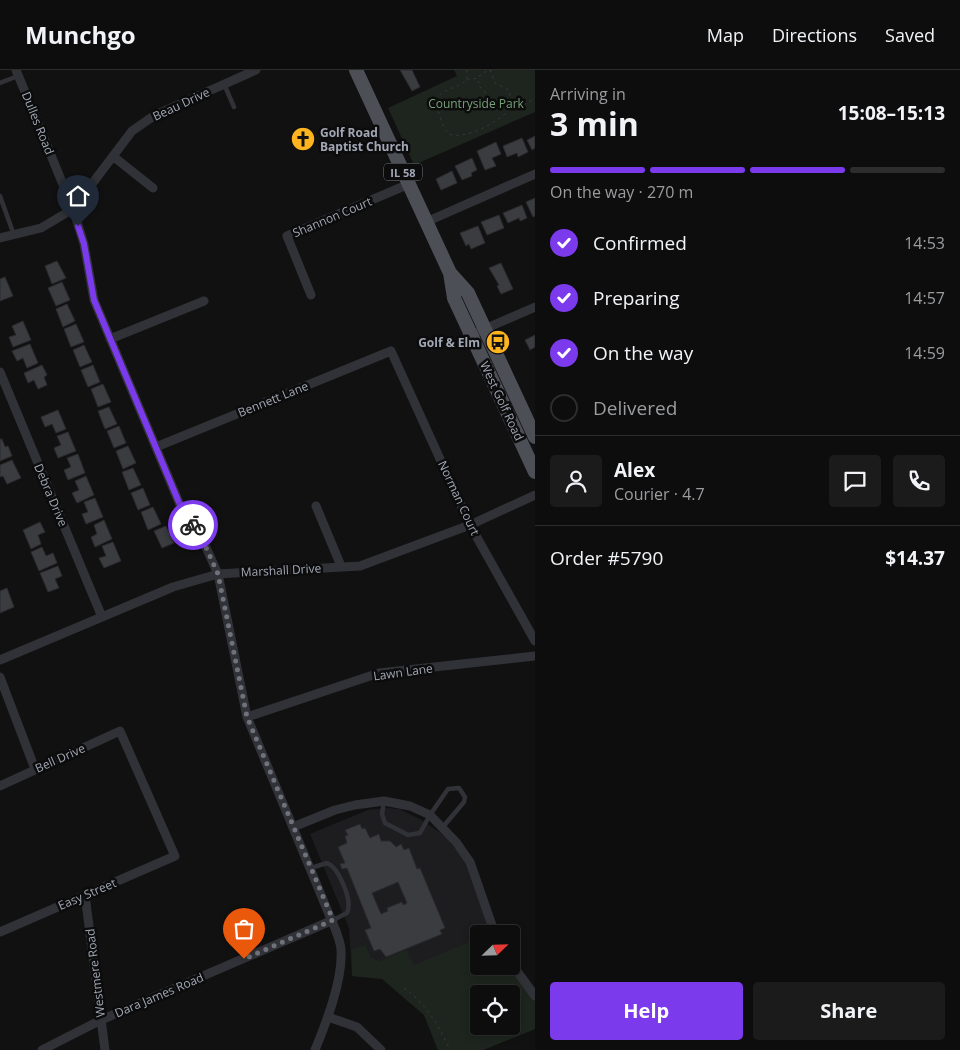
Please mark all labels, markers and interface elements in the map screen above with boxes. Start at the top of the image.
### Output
text: Munchgo [25,18,136,51]
text: Map [707,23,744,47]
text: Directions [772,23,857,47]
text: Saved [885,23,935,47]
street label: Beau Drive [150,83,212,125]
text: Arriving in [550,83,626,105]
street label: Dulles Road [18,89,58,157]
park label: Countryside Park [428,95,525,112]
text: 15:08–15:13 [838,100,945,126]
text: 3 min [550,102,639,145]
place label: Golf Road Baptist Church [320,124,409,155]
church icon: Golf Road Baptist Church [290,126,316,152]
road number: IL 58 [384,164,422,180]
pin [57,175,99,226]
text: On the way · 270 m [550,181,693,203]
icon: home [64,182,92,210]
street label: Shannon Court [290,193,374,241]
icon: check [550,229,578,257]
text: Confirmed [593,230,687,256]
text: 14:53 [904,232,945,254]
icon: check [550,284,578,312]
text: Preparing [593,285,680,311]
text: 14:57 [904,287,945,309]
bus stop icon: Golf & Elm [485,329,511,355]
place label: Golf & Elm [418,334,480,351]
icon: check [550,339,578,367]
text: On the way [593,340,693,366]
text: 14:59 [904,342,945,364]
street label: West Golf Road [476,359,528,443]
street label: Bennett Lane [235,377,311,421]
text: Delivered [593,395,677,421]
button: person [550,455,602,507]
button: chat [829,455,881,507]
button: phone [893,455,945,507]
text: Alex [614,457,655,483]
street label: Norman Court [434,458,484,538]
street label: Debra Drive [30,461,72,529]
text: Courier · 4.7 [614,483,705,505]
courier [168,500,218,550]
icon: bike [179,511,207,539]
text: Order #5790 [550,545,663,571]
text: $14.37 [885,545,945,571]
street label: Marshall Drive [240,559,322,581]
street label: Lawn Lane [372,659,434,685]
street label: Bell Drive [32,739,88,777]
street label: Easy Street [55,874,119,914]
pin [223,908,265,959]
icon: bag [230,915,258,943]
north arrow [470,925,520,975]
map controls [470,925,520,1035]
street label: Westmere Road [81,928,109,1018]
street label: Dara James Road [112,969,206,1021]
button: Help [550,982,743,1040]
button: Share [753,982,945,1040]
button: locate [470,985,520,1035]

